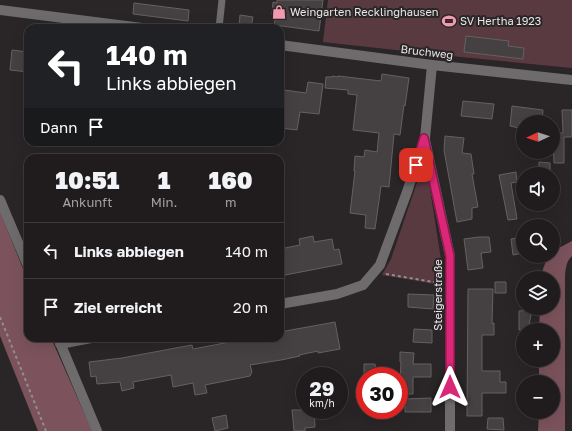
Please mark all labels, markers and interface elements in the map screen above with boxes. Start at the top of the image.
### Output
shop icon: Weingarten Recklinghausen [271,4,287,20]
place label: Weingarten Recklinghausen [290,5,439,18]
sports icon: SV Hertha 1923 [441,13,457,29]
place label: SV Hertha 1923 [460,14,541,27]
text: 140 m [106,38,188,71]
icon: left [40,40,92,92]
street label: Bruchweg [400,42,454,61]
text: Links abbiegen [106,72,237,94]
north arrow [516,115,560,159]
map controls [516,115,560,419]
icon: arrive [85,116,107,138]
text: Dann [40,118,77,136]
pin [399,148,433,182]
icon: arrive [405,154,427,176]
text: 10:51 [55,165,120,194]
text: 1 [158,165,170,194]
text: 160 [209,165,253,194]
button: sound [516,167,560,211]
text: Ankunft [62,194,112,210]
text: Min. [151,194,177,210]
text: m [225,194,236,210]
button: search [516,219,560,263]
icon: left [40,240,62,262]
text: Links abbiegen [74,242,184,260]
text: 140 m [225,242,268,260]
street label: Steigerstraße [431,259,444,331]
button: layers [516,271,560,315]
icon: arrive [40,296,62,318]
text: Ziel erreicht [74,298,162,316]
text: 20 m [233,298,268,316]
button: + [516,323,560,367]
position arrow [429,366,471,408]
speed limit sign: 30 [356,367,408,419]
button: − [516,375,560,419]
text: 29 [310,376,334,400]
text: km/h [309,397,335,409]

